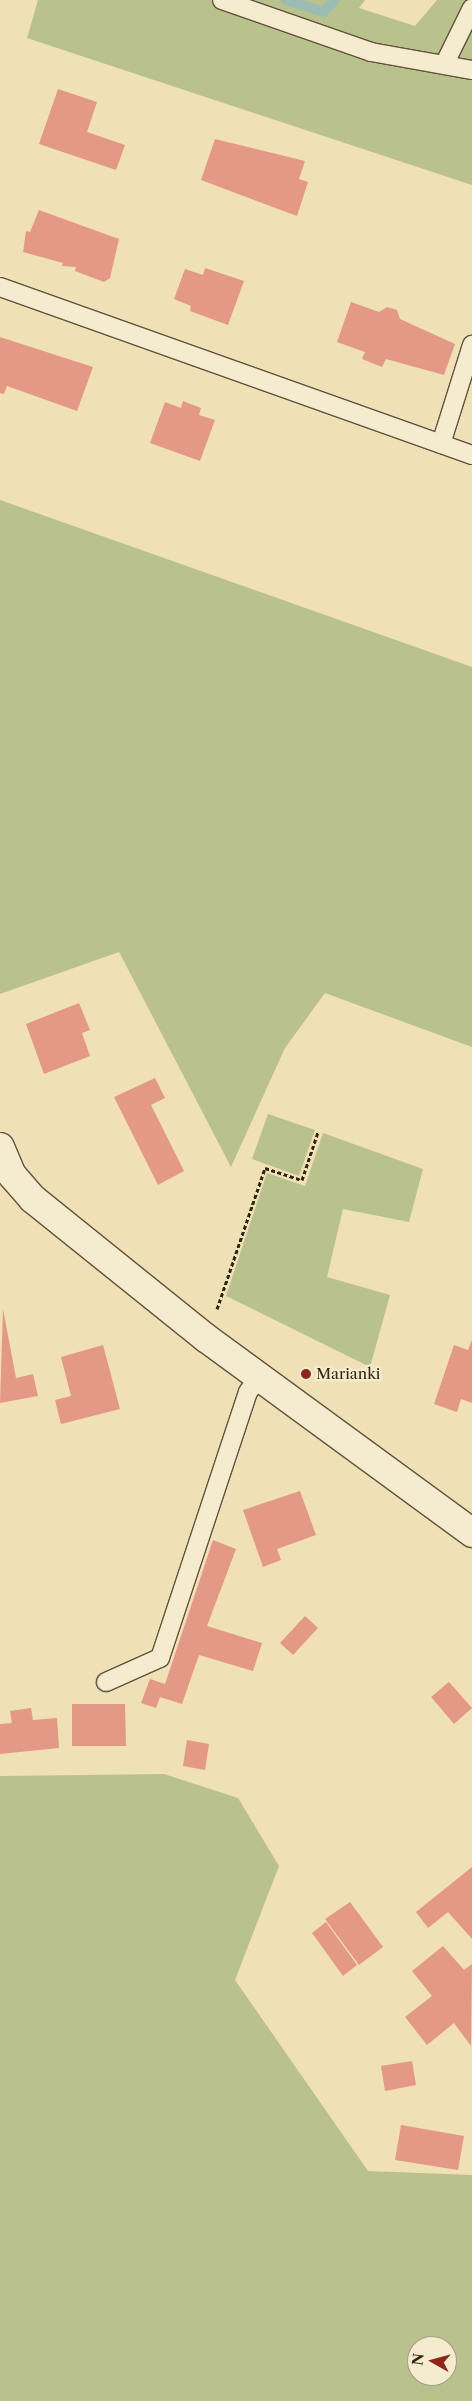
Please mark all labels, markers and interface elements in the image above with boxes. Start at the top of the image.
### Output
place label: Marianki [316,1365,380,1383]
marker: Marianki [300,1368,312,1380]
north arrow [407,2336,457,2386]
text: N [408,2352,428,2366]

